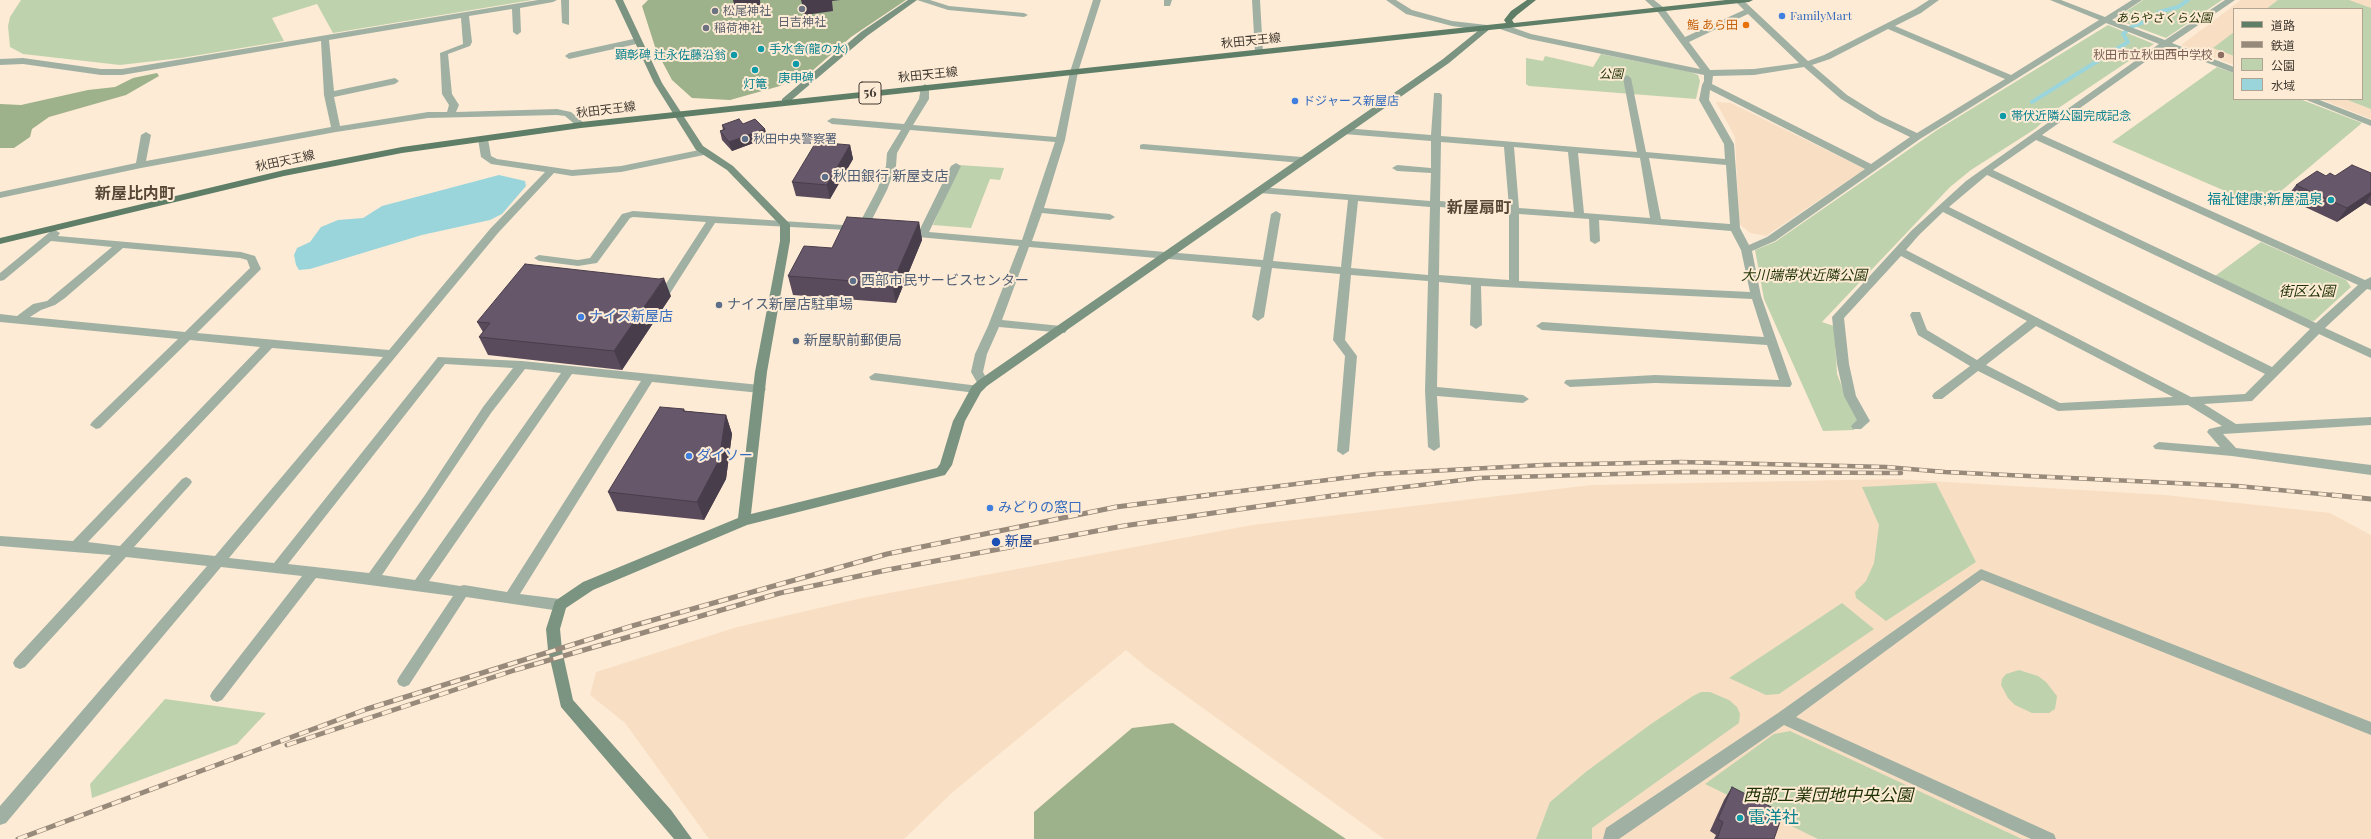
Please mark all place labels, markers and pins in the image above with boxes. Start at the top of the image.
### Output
place label: 松尾神社 [723,4,771,18]
marker: 日吉神社 [797,4,807,14]
marker: 松尾神社 [710,6,720,16]
place label: FamilyMart [1790,9,1852,23]
marker: FamilyMart [1777,11,1787,21]
place label: 日吉神社 [778,15,826,29]
place label: 鮨 あら田 [1687,18,1738,32]
marker: 鮨 あら田 [1741,20,1751,30]
place label: 稲荷神社 [714,21,762,35]
marker: 稲荷神社 [701,23,711,33]
place label: 手水舎(龍の水) [769,42,848,56]
marker: 手水舎(龍の水) [756,44,766,54]
place label: 顕彰碑 辻永佐藤沿翁 [615,48,726,62]
place label: 秋田市立秋田西中学校 [2093,48,2213,62]
marker: 顕彰碑 辻永佐藤沿翁 [729,50,739,60]
marker: 秋田市立秋田西中学校 [2216,50,2226,60]
marker: 庚申碑 [791,59,801,69]
marker: 灯篭 [750,65,760,75]
place label: 庚申碑 [778,71,814,85]
place label: 灯篭 [743,77,767,91]
place label: ドジャース新屋店 [1303,94,1399,108]
marker: ドジャース新屋店 [1290,96,1300,106]
place label: 帯伏近隣公園完成記念 [2011,109,2131,123]
marker: 帯伏近隣公園完成記念 [1998,111,2008,121]
place label: 秋田中央警察署 [753,132,837,146]
marker: 秋田中央警察署 [740,134,750,144]
place label: 秋田銀行 新屋支店 [833,169,948,185]
marker: 秋田銀行 新屋支店 [820,172,830,182]
place label: 福祉健康;新屋温泉 [2207,192,2323,208]
marker: 福祉健康;新屋温泉 [2326,195,2336,205]
place label: 西部市民サービスセンター [861,273,1029,289]
marker: 西部市民サービスセンター [848,276,858,286]
place label: ナイス新屋店駐車場 [727,297,853,313]
marker: ナイス新屋店駐車場 [714,300,724,310]
place label: ナイス新屋店 [589,309,673,325]
marker: ナイス新屋店 [576,312,586,322]
place label: 新屋駅前郵便局 [804,333,902,349]
marker: 新屋駅前郵便局 [791,336,801,346]
place label: ダイソー [697,448,753,464]
marker: ダイソー [684,451,694,461]
place label: みどりの窓口 [998,500,1082,516]
marker: みどりの窓口 [985,503,995,513]
place label: 新屋 [1005,534,1033,550]
marker: 新屋 [990,536,1002,548]
place label: 電洋社 [1748,808,1799,828]
marker: 電洋社 [1735,813,1745,823]

